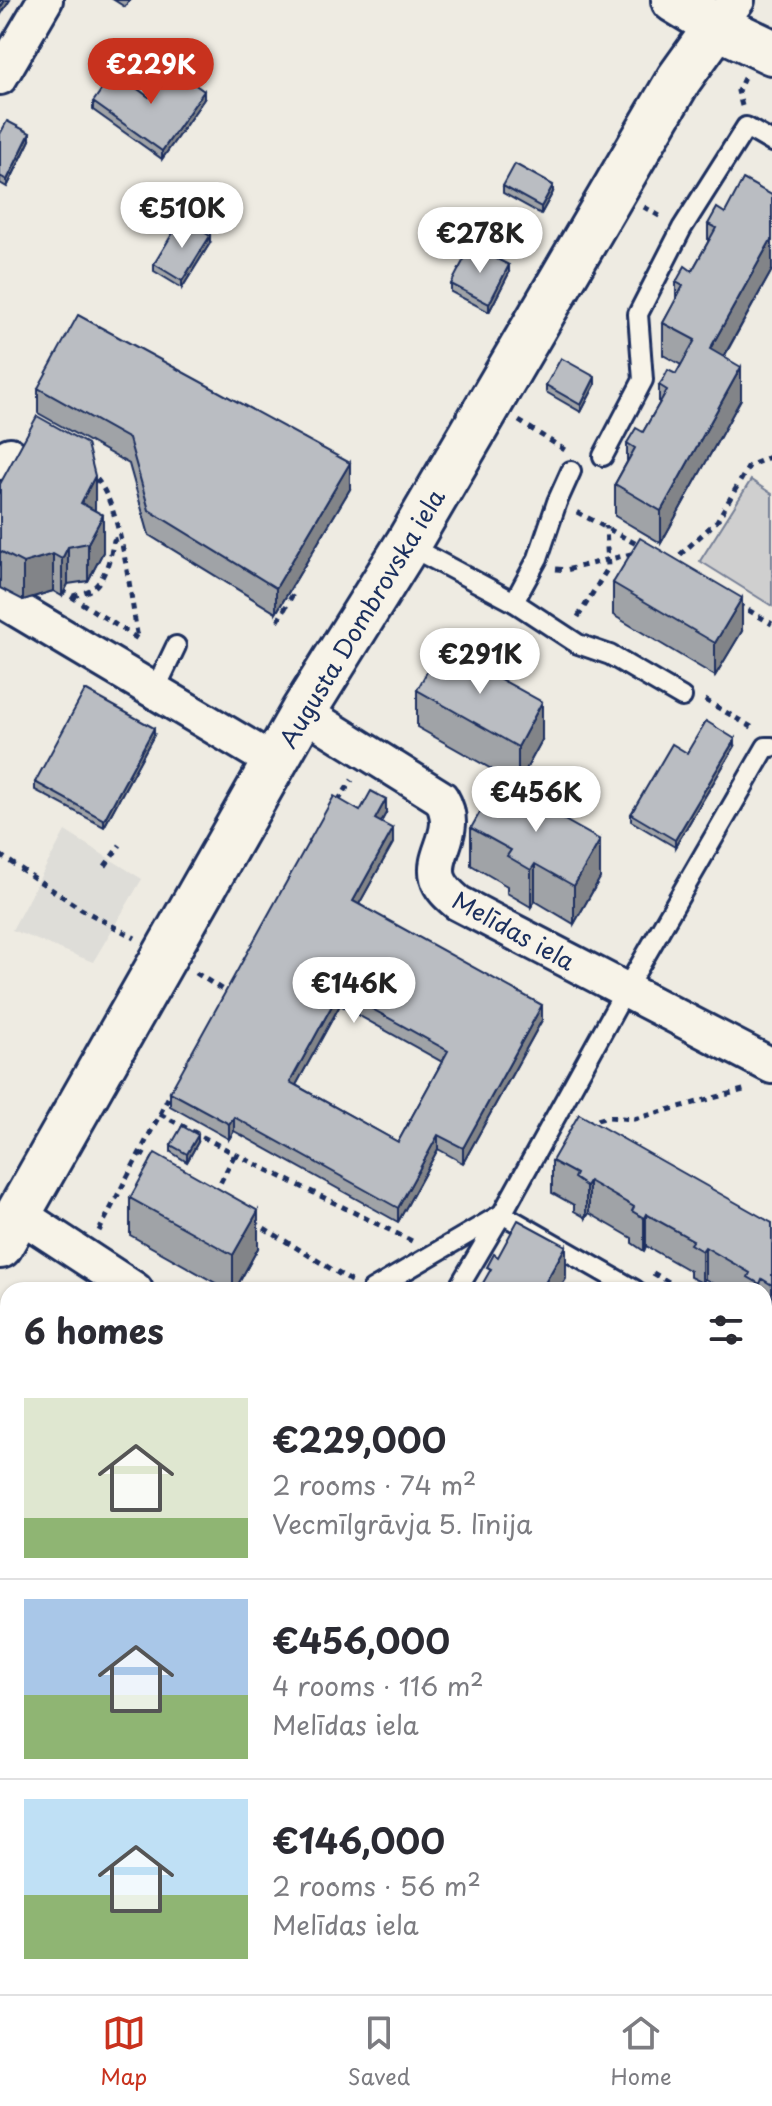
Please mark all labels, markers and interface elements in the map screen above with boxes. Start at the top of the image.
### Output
pin: €229K [95,38,207,106]
text: €229K [106,44,196,83]
pin: €510K [126,182,238,250]
text: €510K [138,188,226,227]
pin: €278K [424,207,536,275]
text: €278K [436,213,524,252]
street label: Augusta Dombrovska iela [269,482,453,754]
pin: €291K [424,628,536,696]
text: €291K [438,634,522,673]
pin: €456K [480,766,592,834]
text: €456K [490,772,582,811]
street label: Melīdas iela [446,881,582,979]
pin: €146K [298,957,410,1025]
text: €146K [311,963,398,1002]
text: 6 homes [24,1304,164,1356]
icon: filters [704,1308,748,1352]
text: €229,000 [272,1413,446,1465]
icon: home [88,1430,184,1526]
text: 2 rooms · 74 m² [272,1465,476,1504]
text: Vecmīlgrāvja 5. līnija [272,1504,532,1543]
text: €456,000 [272,1614,450,1666]
icon: home [88,1631,184,1727]
text: 4 rooms · 116 m² [272,1666,484,1705]
text: Melīdas iela [272,1705,419,1744]
text: €146,000 [272,1814,445,1866]
icon: home [88,1831,184,1927]
text: 2 rooms · 56 m² [272,1866,481,1905]
text: Melīdas iela [272,1905,419,1944]
tab: Map [100,2011,147,2092]
tab: Saved [348,2011,410,2092]
tab: Home [611,2011,672,2092]

